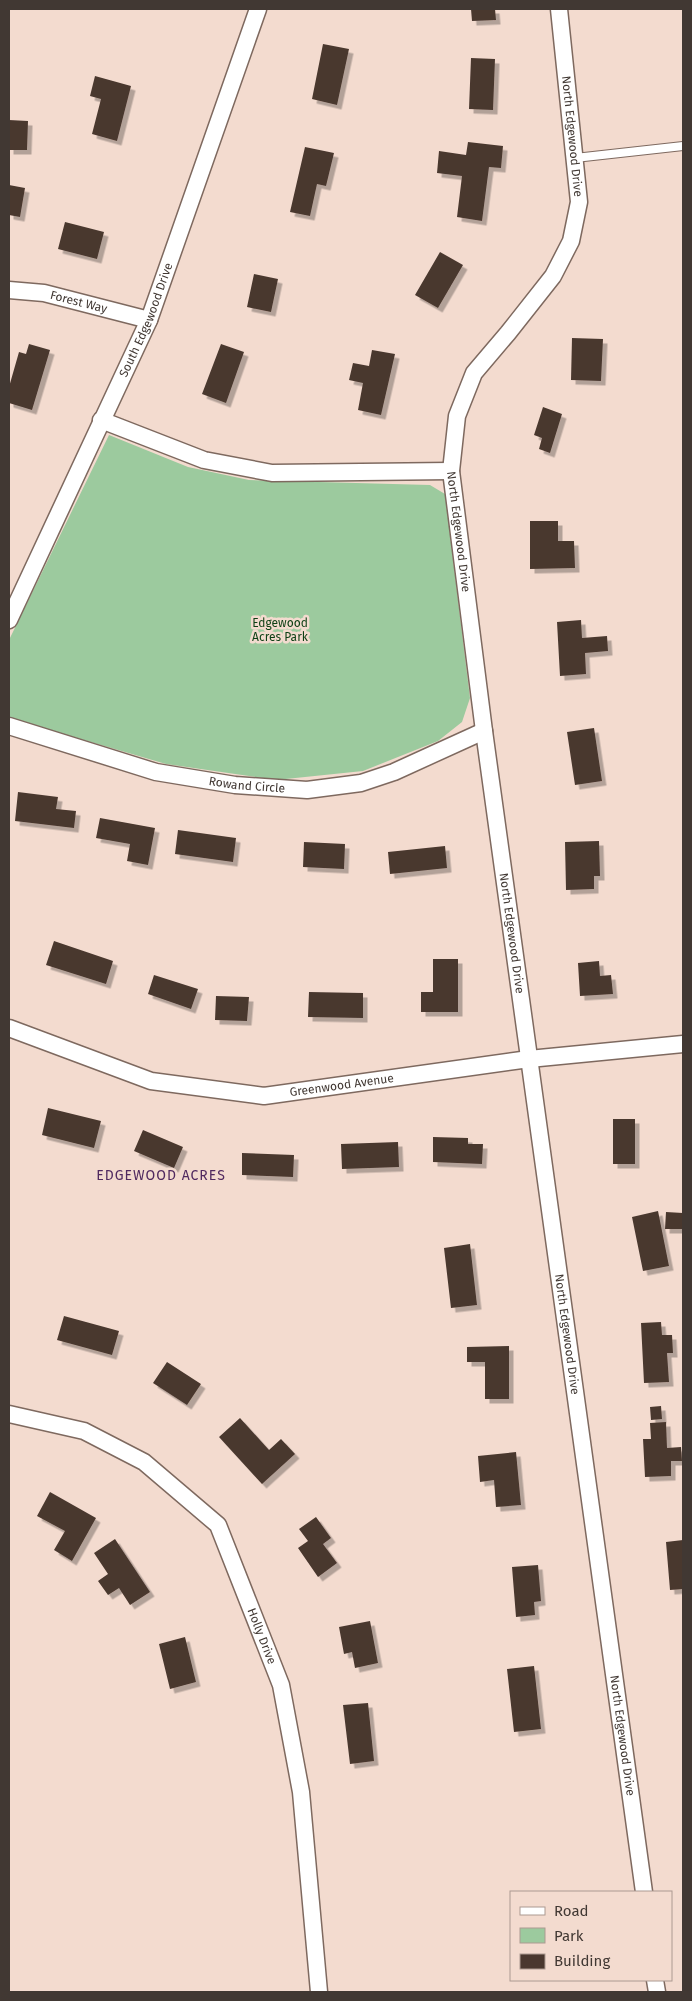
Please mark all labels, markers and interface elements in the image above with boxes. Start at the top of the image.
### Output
street label: North Edgewood Drive [559,75,585,198]
street label: South Edgewood Drive [116,261,175,379]
street label: Forest Way [49,288,109,316]
street label: North Edgewood Drive [444,470,473,593]
park label: Edgewood Acres Park [252,616,309,644]
street label: Rowand Circle [208,774,286,795]
street label: North Edgewood Drive [497,872,527,994]
street label: Greenwood Avenue [289,1071,395,1099]
district label: EDGEWOOD ACRES [96,1167,226,1184]
street label: North Edgewood Drive [552,1273,582,1396]
street label: Holly Drive [244,1606,279,1666]
street label: North Edgewood Drive [607,1674,638,1797]
legend [510,1891,672,1981]
text: Road [554,1902,589,1920]
text: Park [554,1927,584,1945]
text: Building [554,1952,610,1970]

